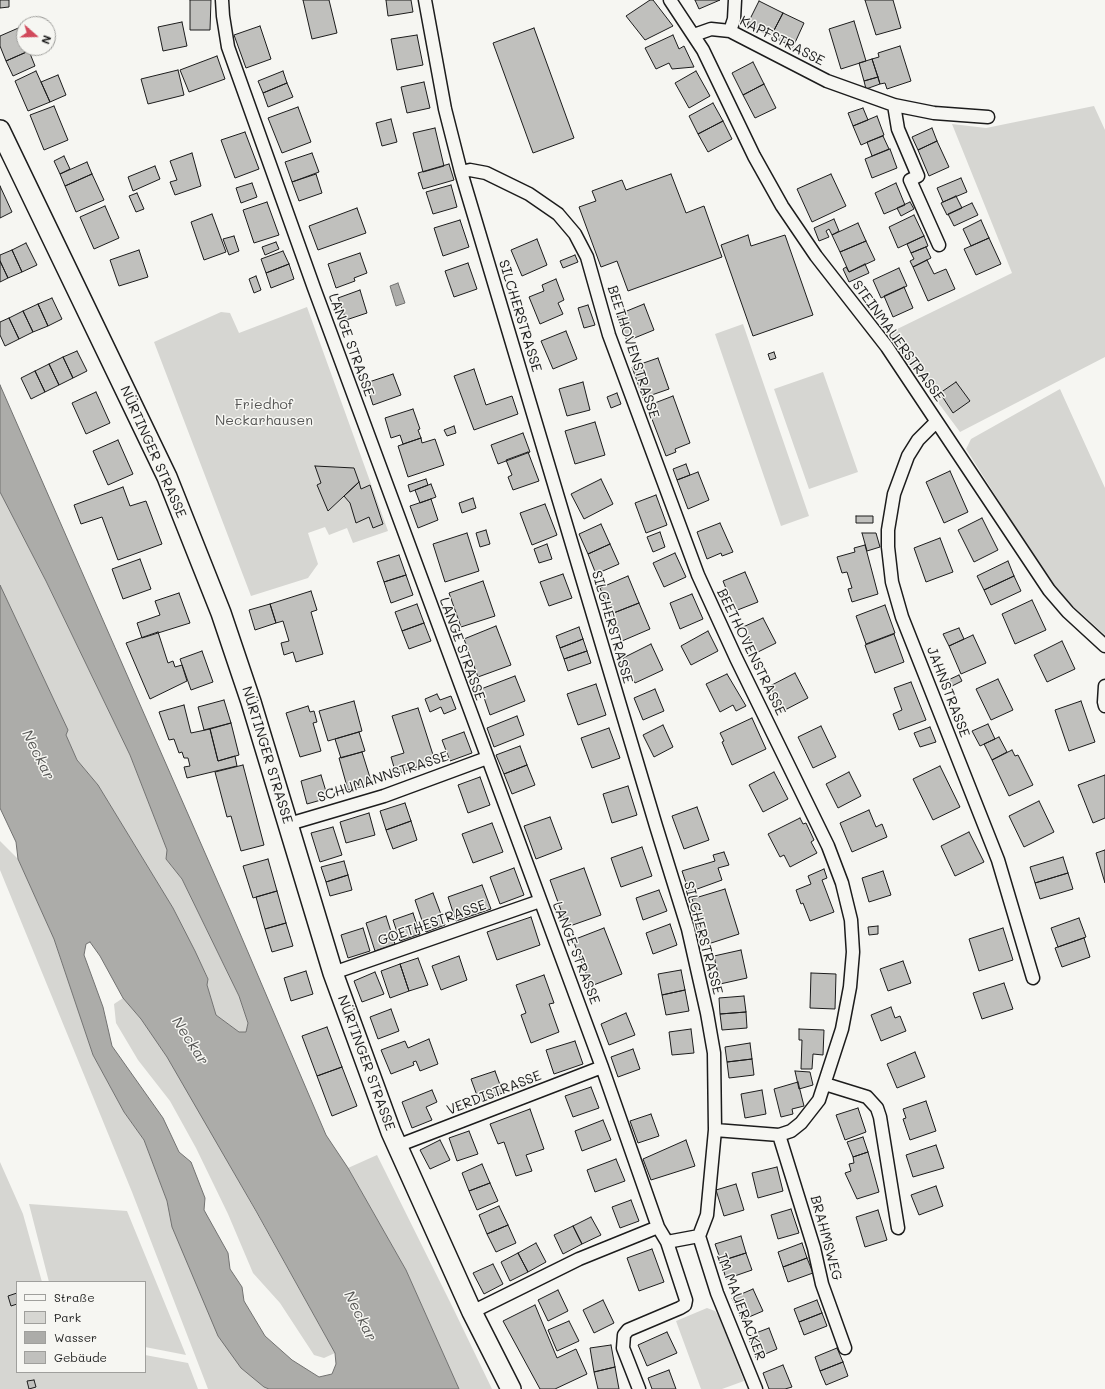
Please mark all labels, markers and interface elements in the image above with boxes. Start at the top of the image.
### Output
street label: KAPFSTRASSE [737,12,827,70]
north arrow [16,16,56,56]
text: N [38,33,55,46]
street label: SILCHERSTRASSE [495,258,545,374]
street label: STEINMAUERSTRASSE [848,277,948,405]
street label: BEETHOVENSTRASSE [604,283,662,421]
street label: LANGE STRASSE [325,291,377,399]
street label: NÜRTINGER STRASSE [116,383,190,521]
park label: Friedhof Neckarhausen [215,397,313,430]
street label: SILCHERSTRASSE [588,569,636,685]
street label: BEETHOVENSTRASSE [713,586,789,718]
street label: LANGE STRASSE [436,595,488,703]
street label: JAHNSTRASSE [923,644,973,740]
street label: NÜRTINGER STRASSE [238,684,296,826]
water label: Neckar [18,727,58,783]
street label: SCHUMANNSTRASSE [315,748,451,806]
street label: SILCHERSTRASSE [680,880,726,996]
street label: GOETHESTRASSE [376,897,488,949]
street label: LANGE STRASSE [549,899,603,1007]
street label: NÜRTINGER STRASSE [334,993,398,1133]
water label: Neckar [168,1013,212,1069]
street label: VERDISTRASSE [444,1067,544,1119]
street label: BRAHMSWEG [807,1194,845,1282]
street label: IM MAUERACKER [713,1251,769,1363]
legend [16,1281,146,1373]
water label: Neckar [340,1288,380,1344]
text: Straße [54,1289,95,1305]
text: Park [54,1309,81,1325]
text: Wasser [54,1329,97,1345]
text: Gebäude [54,1349,107,1365]

